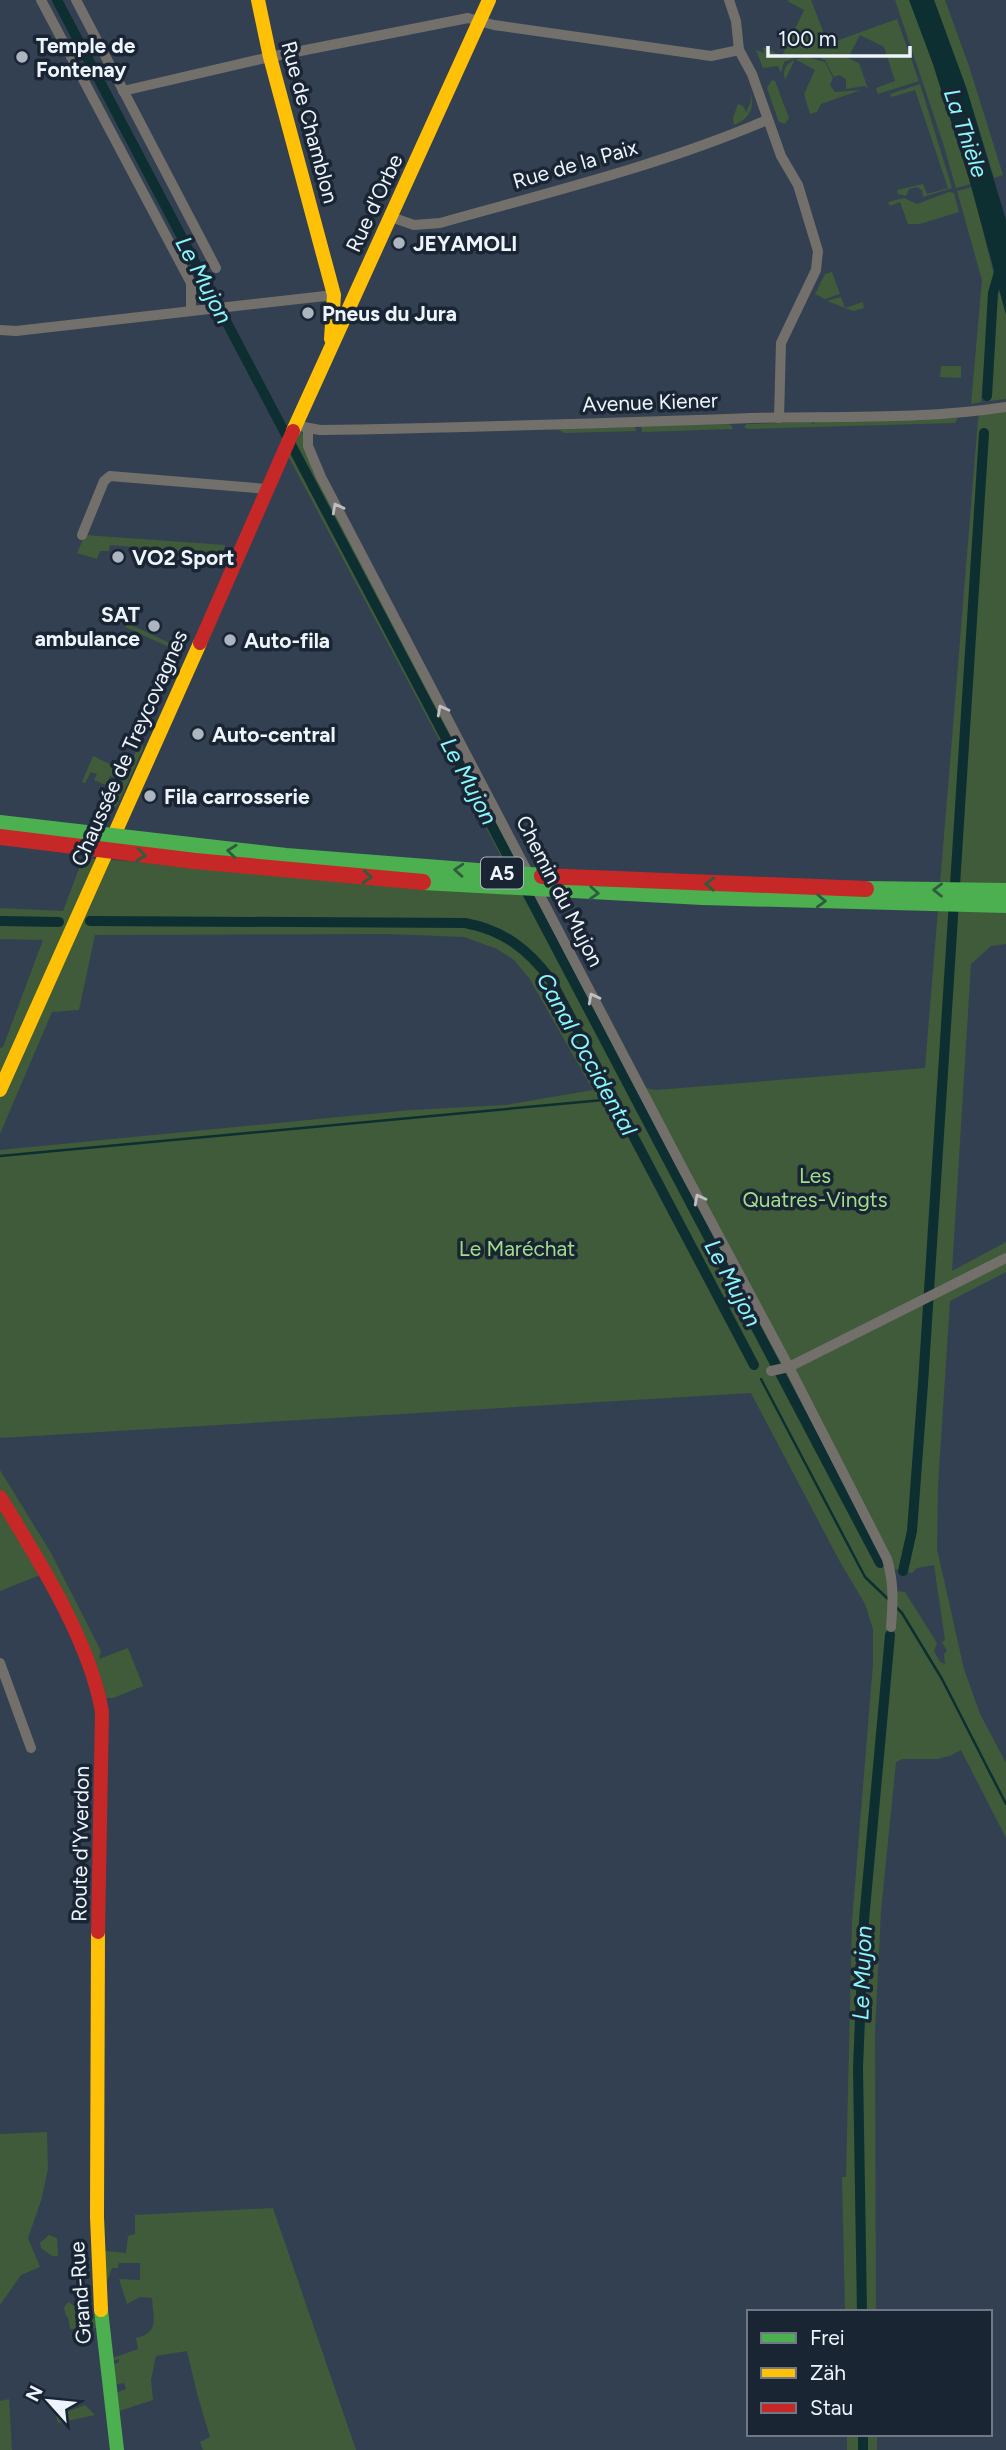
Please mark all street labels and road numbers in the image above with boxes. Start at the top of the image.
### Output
street label: Rue de Chamblon [276,38,344,206]
street label: Rue de la Paix [510,134,640,194]
street label: Rue d'Orbe [340,150,408,256]
street label: Avenue Kiener [582,387,718,417]
street label: Chaussée de Treycovagnes [66,626,192,870]
street label: Chemin du Mujon [511,811,609,971]
road number: A5 [481,858,523,888]
street label: Route d'Yverdon [66,1766,94,1922]
street label: Grand-Rue [64,2241,96,2345]

